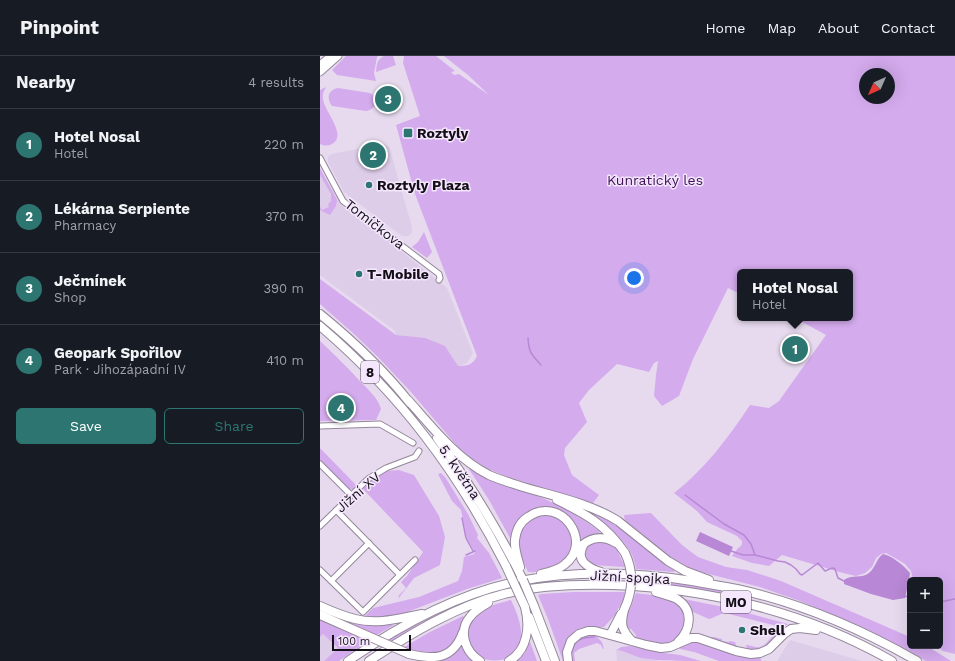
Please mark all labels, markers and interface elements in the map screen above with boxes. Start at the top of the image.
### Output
text: Pinpoint [20,16,99,39]
text: Home [705,20,745,36]
text: Map [767,20,796,36]
text: About [818,20,859,36]
text: Contact [881,20,935,36]
north arrow [859,68,895,104]
text: Nearby [16,72,75,92]
text: 4 results [248,75,304,90]
pin: 3 [375,84,401,114]
place label: Roztyly [417,125,468,141]
marker: Roztyly [402,127,414,139]
text: Hotel Nosal [54,128,140,146]
text: 1 [26,137,32,152]
text: 220 m [264,137,304,152]
pin: 2 [360,140,386,170]
text: Hotel [54,146,88,161]
park label: Kunratický les [607,172,703,188]
place label: Roztyly Plaza [377,177,470,193]
marker: Roztyly Plaza [364,180,374,190]
street label: Tomíčkova [342,196,408,252]
text: Lékárna Serpiente [54,200,190,218]
text: 2 [25,209,33,224]
text: 370 m [265,209,304,224]
text: Pharmacy [54,218,116,233]
place label: T-Mobile [367,266,429,282]
your location [624,268,644,288]
marker: T-Mobile [354,269,364,279]
popup [737,269,853,321]
text: Ječmínek [54,272,126,290]
text: Hotel Nosal [752,279,838,297]
text: 3 [25,281,33,296]
text: 390 m [263,281,304,296]
text: Shop [54,290,86,305]
text: Hotel [752,297,786,312]
pin: 1 [782,334,808,364]
text: Geopark Spořilov [54,344,181,362]
text: 4 [25,353,33,368]
text: 410 m [266,353,304,368]
road number: 8 [361,361,379,383]
text: Park · Jihozápadní IV [54,362,186,377]
pin: 4 [328,393,354,423]
button: Save [16,408,156,444]
button: Share [164,408,304,444]
street label: 5. května [436,442,484,502]
street label: Jižní XV [333,468,383,516]
street label: Jižní spojka [590,567,671,587]
map controls [907,577,943,649]
button: + [907,577,943,613]
road number: MO [721,591,751,613]
button: − [907,613,943,649]
place label: Shell [750,622,785,638]
marker: Shell [737,625,747,635]
scale bar [332,633,411,652]
text: 100 m [338,635,370,648]

